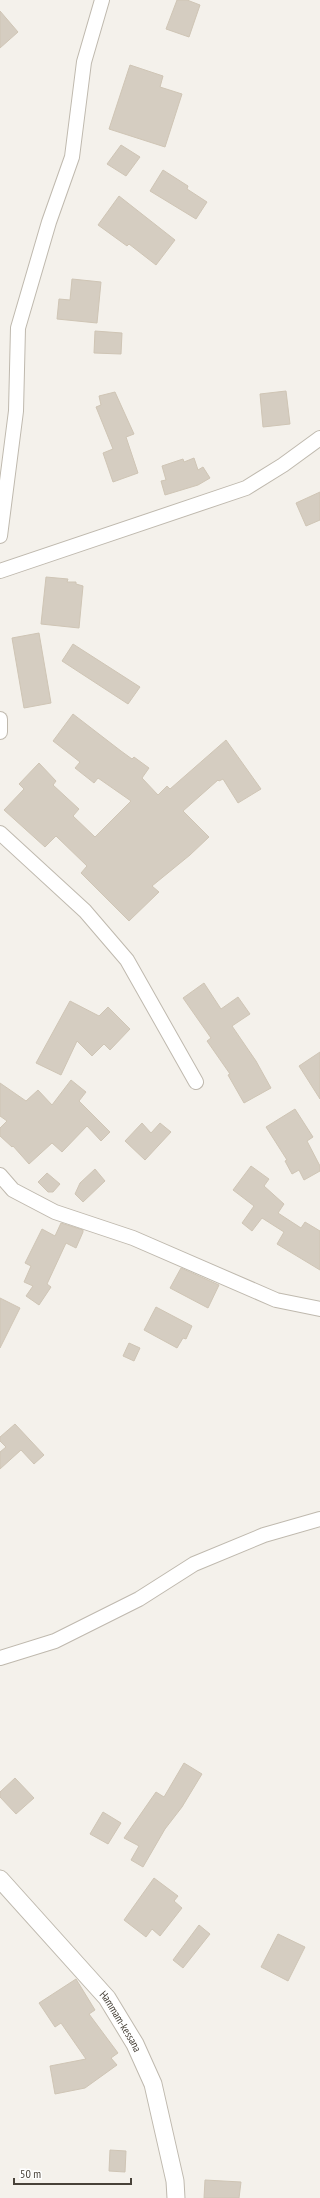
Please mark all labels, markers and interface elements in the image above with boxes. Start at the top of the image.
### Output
street label: Hammam-kessana [97,1988,145,2054]
scale bar [14,2160,131,2186]
text: 50 m [20,2166,41,2181]

